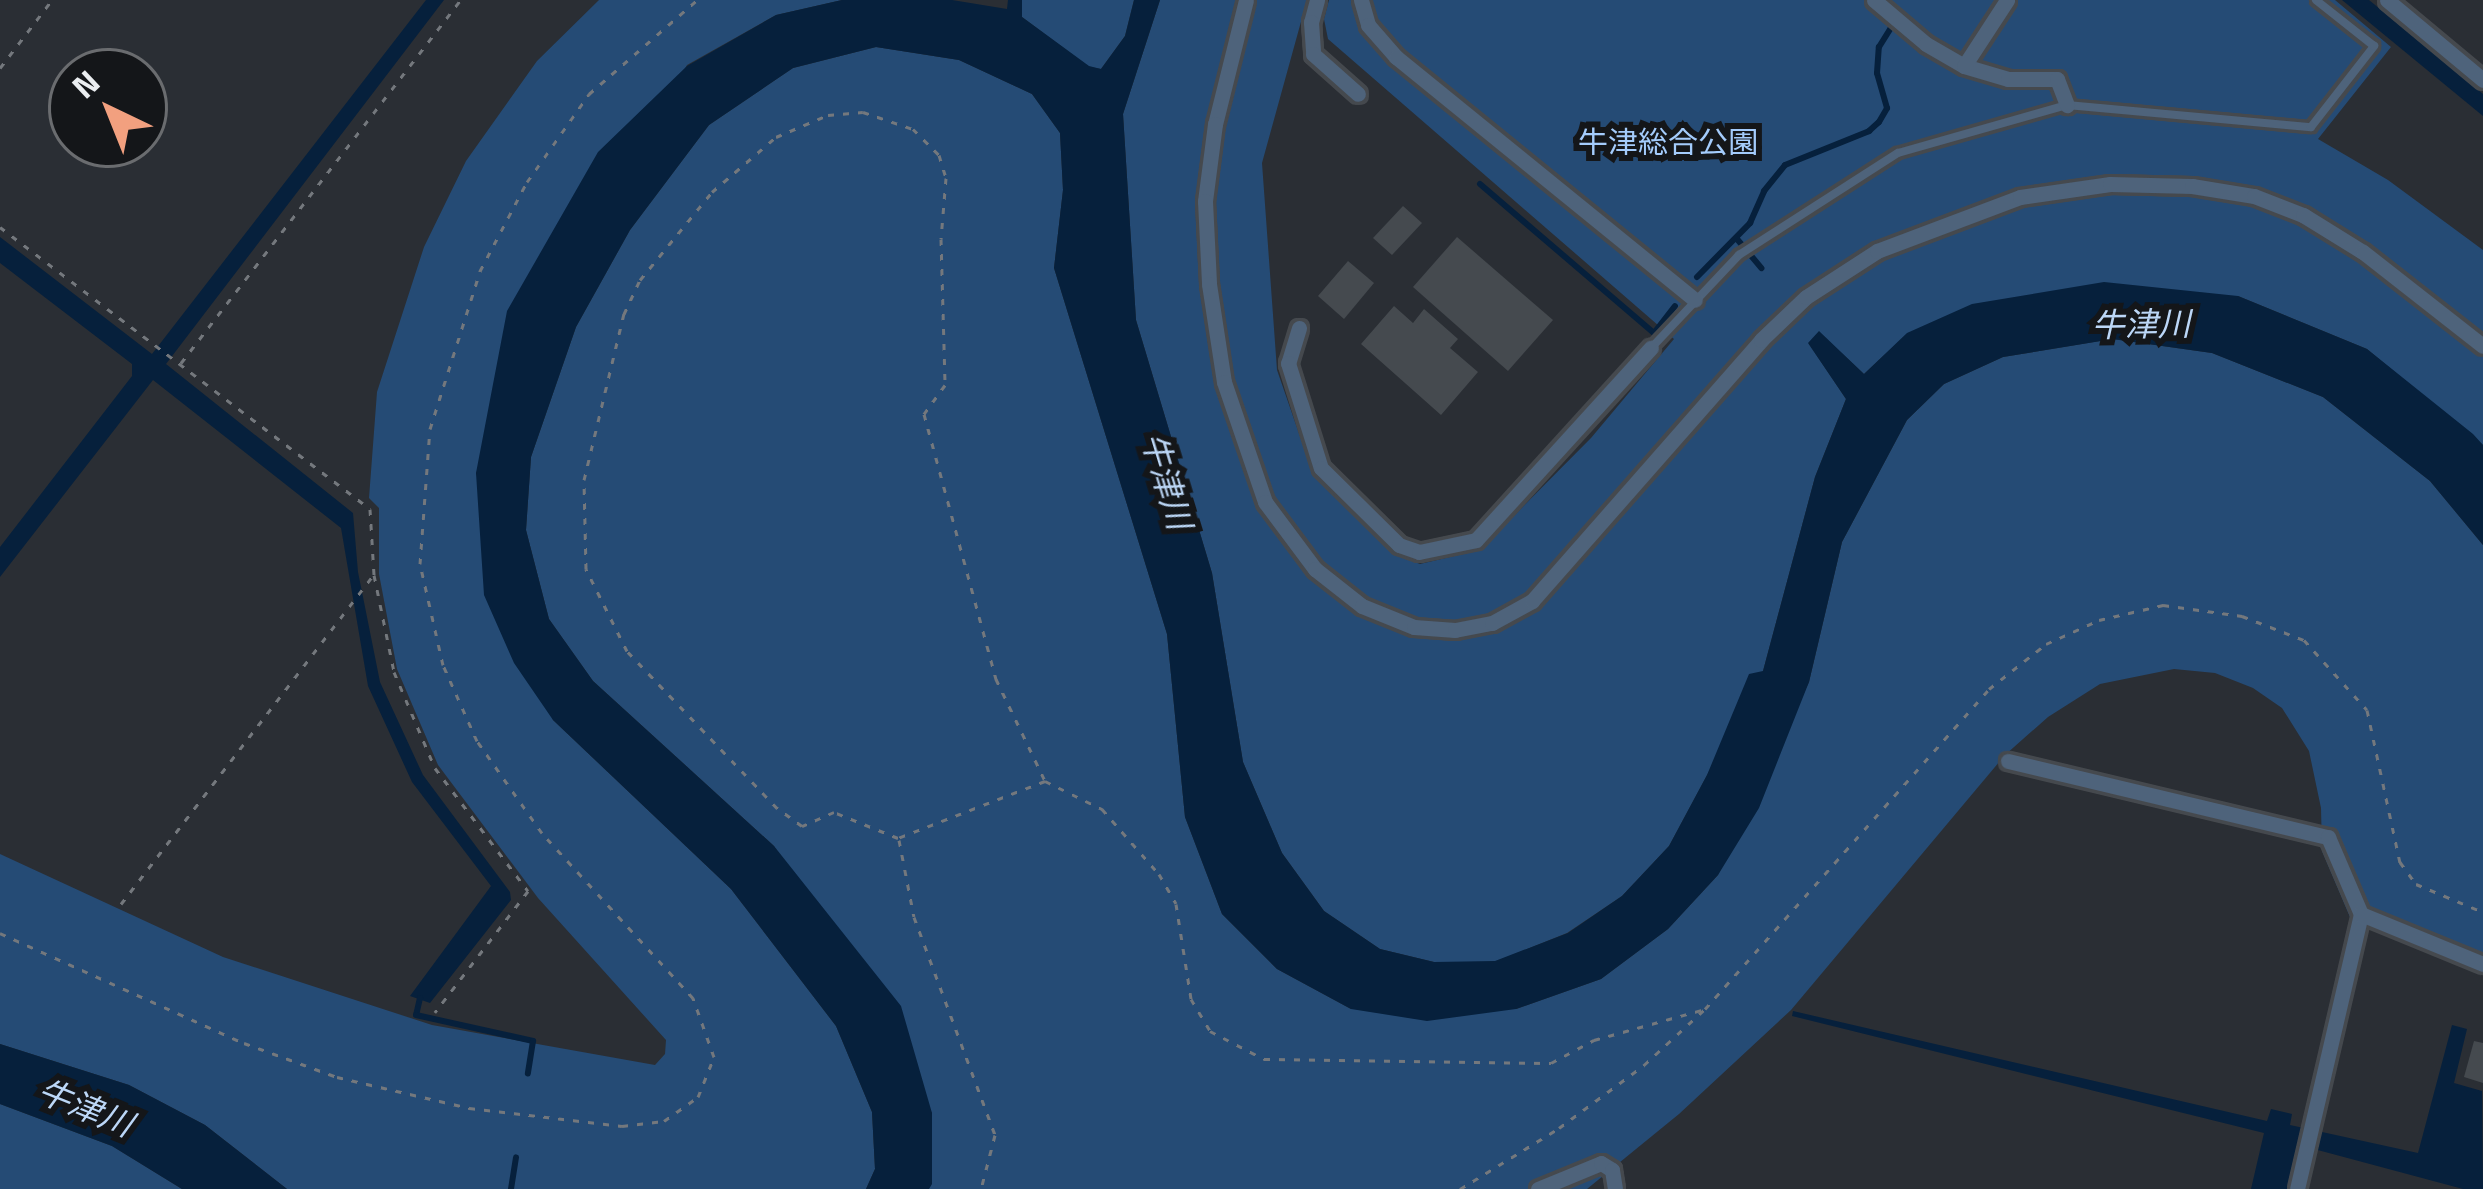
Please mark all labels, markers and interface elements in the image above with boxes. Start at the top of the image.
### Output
north arrow [48,48,168,168]
text: N [60,58,111,110]
park label: 牛津総合公園 [1578,124,1758,160]
water label: 牛津川 [2091,304,2191,346]
water label: 牛津川 [1133,428,1199,534]
water label: 牛津川 [32,1071,138,1145]

